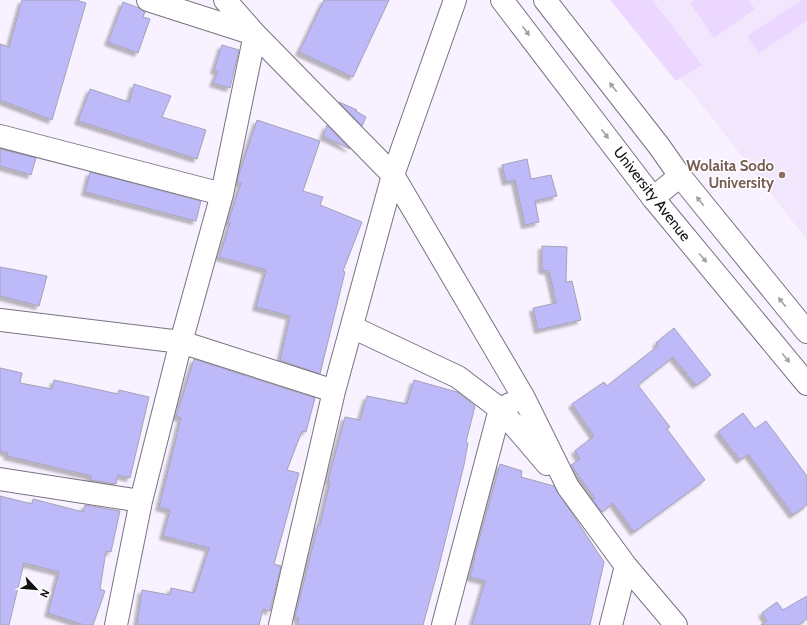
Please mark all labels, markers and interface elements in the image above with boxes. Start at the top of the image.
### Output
one-way arrow [522,26,530,36]
one-way arrow [609,81,617,92]
one-way arrow [601,129,609,140]
street label: University Avenue [610,143,695,245]
place label: Wolaita Sodo University [686,157,775,192]
marker: Wolaita Sodo University [777,170,787,180]
one-way arrow [696,196,705,207]
one-way arrow [699,253,708,263]
one-way arrow [778,297,787,307]
one-way arrow [781,353,790,364]
north arrow [16,569,56,609]
text: N [37,587,53,600]

